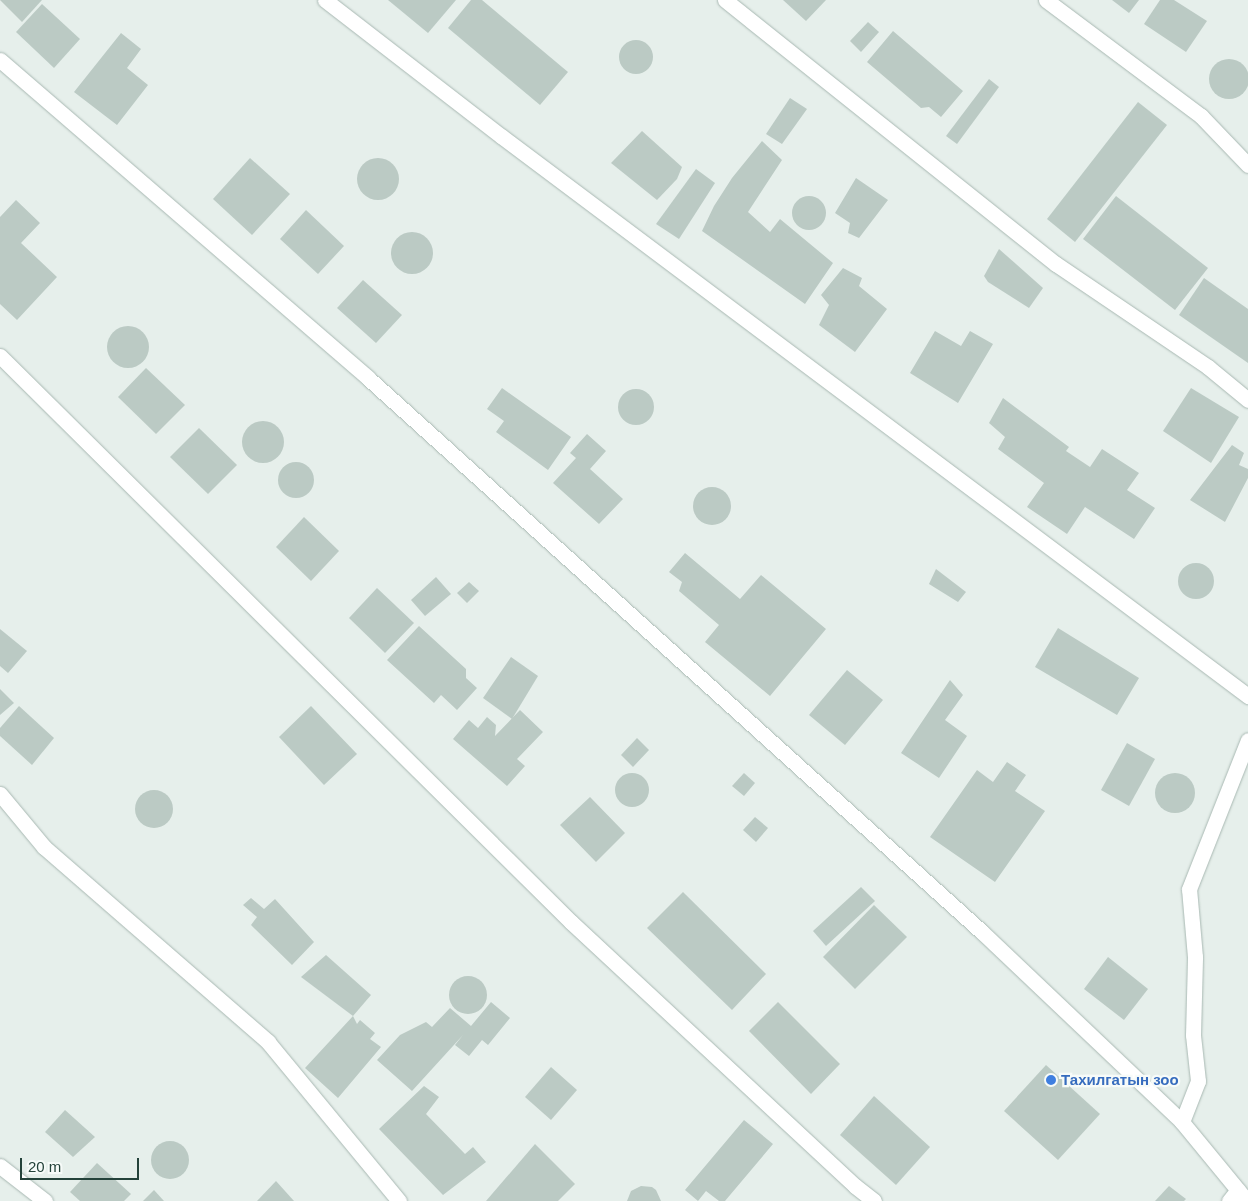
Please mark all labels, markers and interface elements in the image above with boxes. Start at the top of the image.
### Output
place label: Тахилгатын зоо [1061,1071,1179,1089]
marker: Тахилгатын зоо [1045,1074,1057,1086]
scale bar [22,1148,141,1180]
text: 20 m [28,1158,61,1175]

